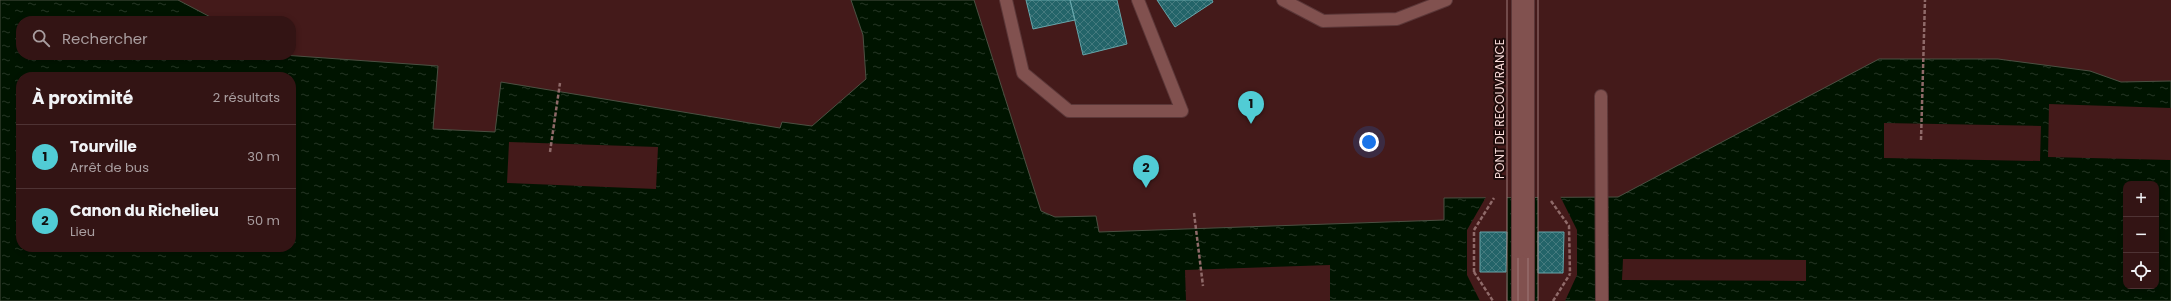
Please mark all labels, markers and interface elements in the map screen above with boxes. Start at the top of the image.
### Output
search box [16,16,296,60]
icon: search [30,27,52,49]
text: Rechercher [62,28,148,49]
street label: PONT DE RECOUVRANCE [1491,39,1508,179]
text: À proximité [32,86,133,110]
text: 2 résultats [213,88,280,107]
pin: 1 [1238,91,1264,124]
your location [1359,132,1379,152]
text: Tourville [70,136,137,157]
text: 1 [43,147,47,166]
text: 30 m [247,147,280,166]
pin: 2 [1133,155,1159,188]
text: Arrêt de bus [70,158,149,177]
map controls [2123,181,2159,289]
button: + [2123,181,2159,217]
text: Canon du Richelieu [70,200,219,221]
text: 2 [41,211,49,230]
text: 50 m [247,211,280,230]
button: − [2123,217,2159,253]
text: Lieu [70,222,95,241]
button: locate [2123,253,2159,289]

